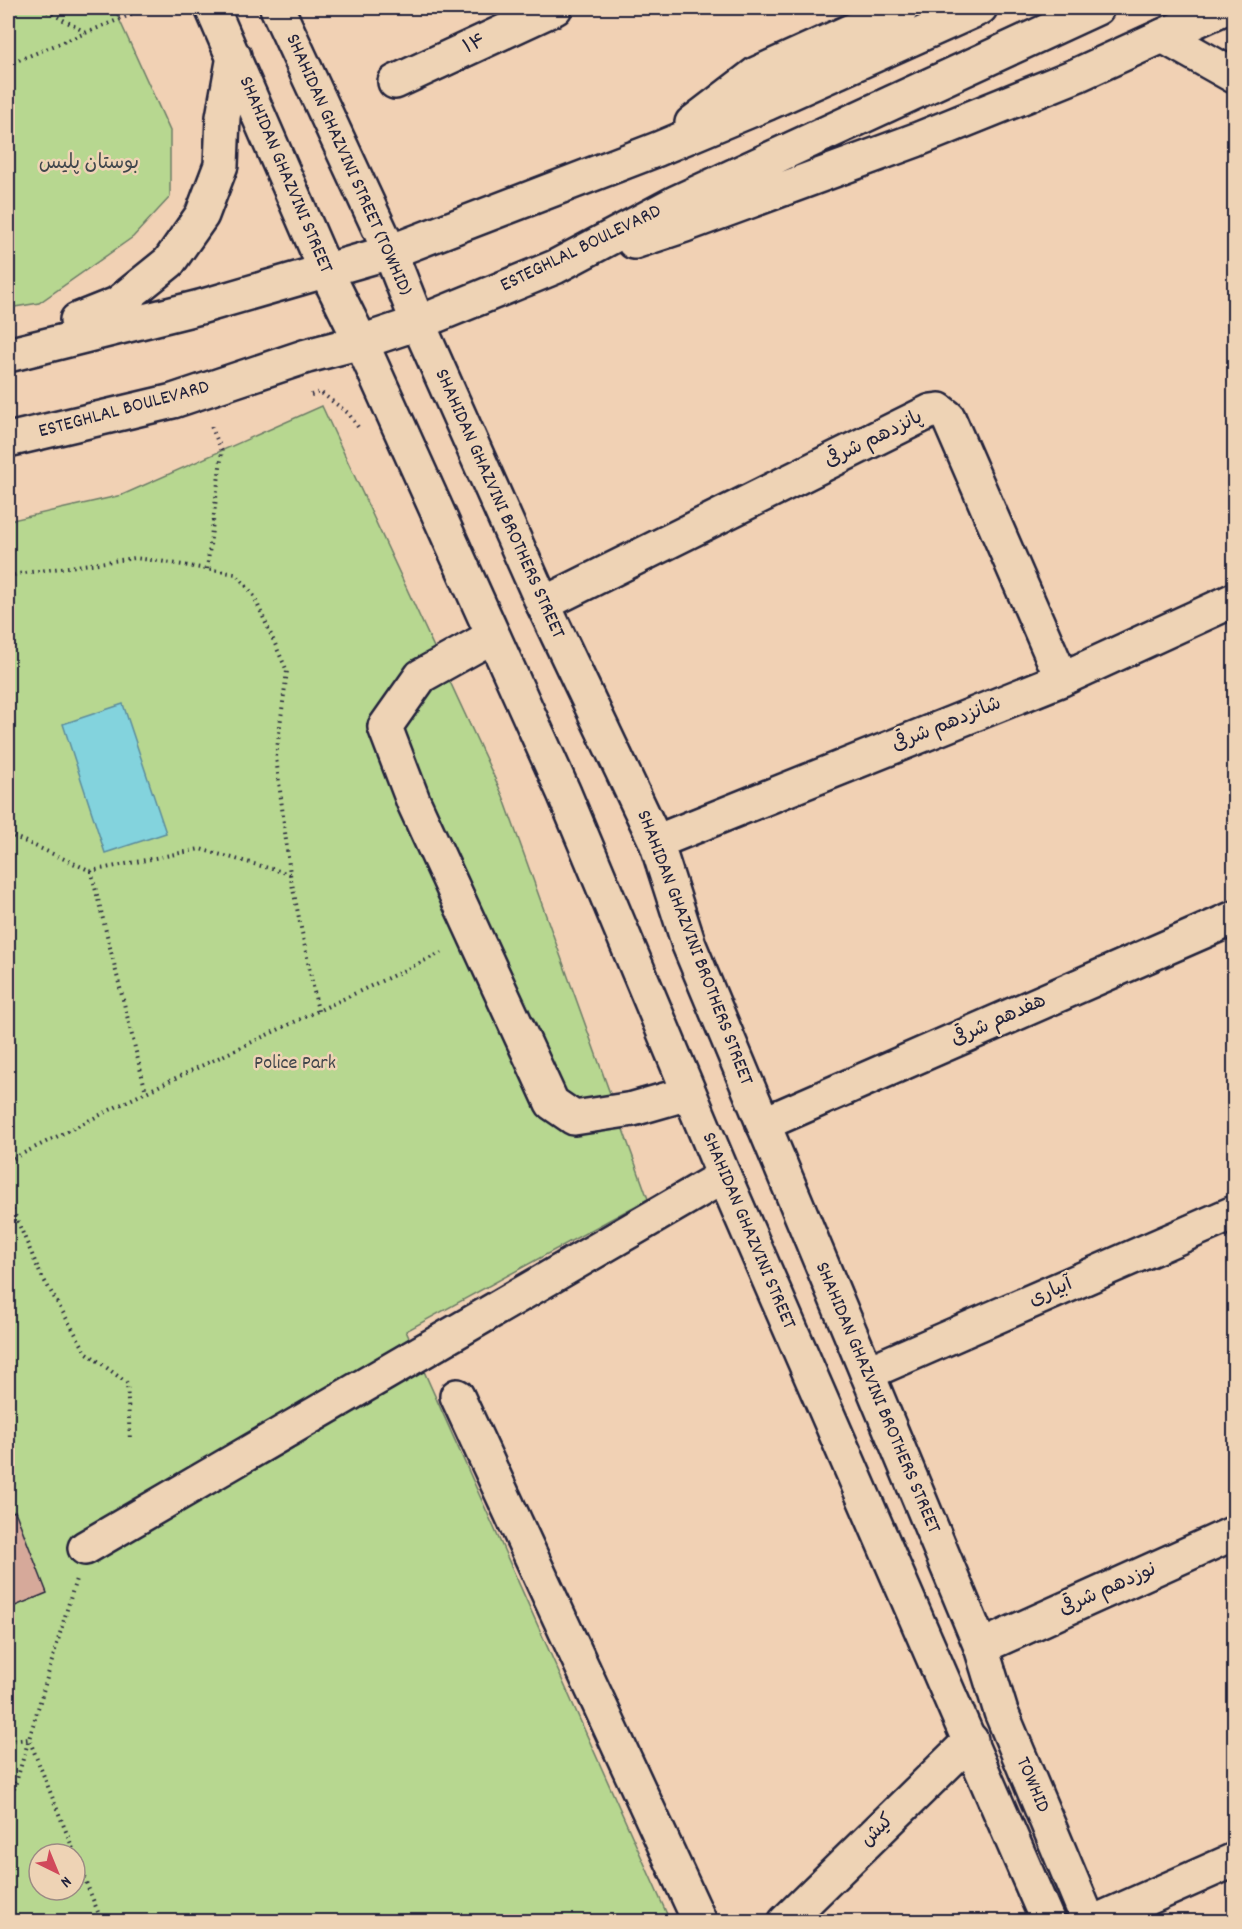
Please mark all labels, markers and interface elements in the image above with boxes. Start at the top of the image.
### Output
street label: ۱۴ [459,28,491,62]
street label: SHAHIDAN GHAZVINI STREET (TOWHID) [279,31,417,299]
street label: SHAHIDAN GHAZVINI STREET [233,73,337,277]
park label: بوستان پلیس [39,150,139,178]
street label: ESTEGHLAL BOULEVARD [496,198,666,300]
street label: SHAHIDAN GHAZVINI BROTHERS STREET [427,365,571,643]
street label: ESTEGHLAL BOULEVARD [36,374,212,446]
street label: پانزدهم شرقی [819,402,928,476]
street label: شانزدهم شرقی [887,688,1006,760]
street label: SHAHIDAN GHAZVINI BROTHERS STREET [629,806,759,1090]
street label: هفدهم شرقی [946,986,1051,1054]
park label: Police Park [254,1050,336,1078]
street label: SHAHIDAN GHAZVINI STREET [694,1128,802,1334]
street label: SHAHIDAN GHAZVINI BROTHERS STREET [807,1258,947,1538]
street label: آبیاری [1025,1271,1078,1315]
street label: نوزدهم شرقی [1054,1554,1161,1624]
street label: TOWHID [1008,1753,1056,1817]
street label: کیش [855,1808,901,1854]
north arrow [27,1842,87,1902]
text: N [55,1870,76,1892]

